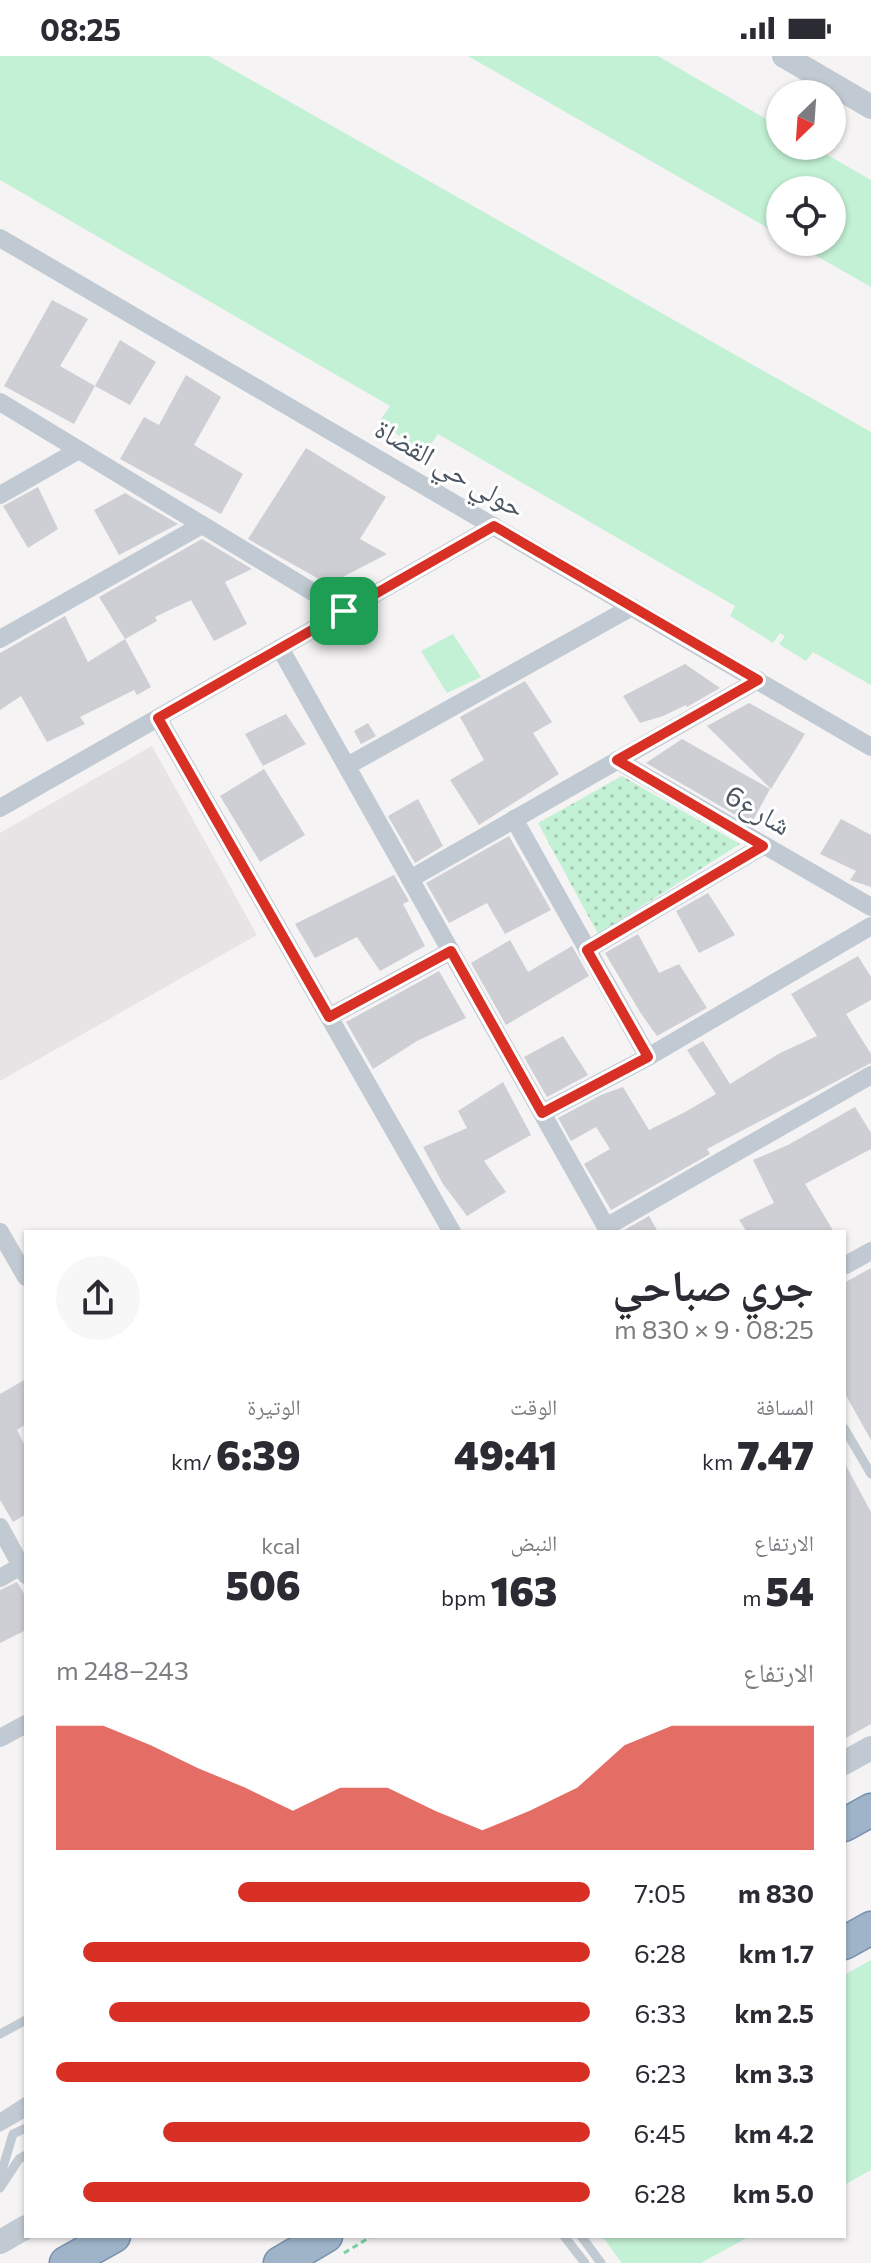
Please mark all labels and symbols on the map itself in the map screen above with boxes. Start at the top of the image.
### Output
north arrow [766,80,846,160]
street label: حولي حي القضاة [366,411,532,530]
pin [310,577,378,645]
street label: شارع6 [719,777,797,843]

